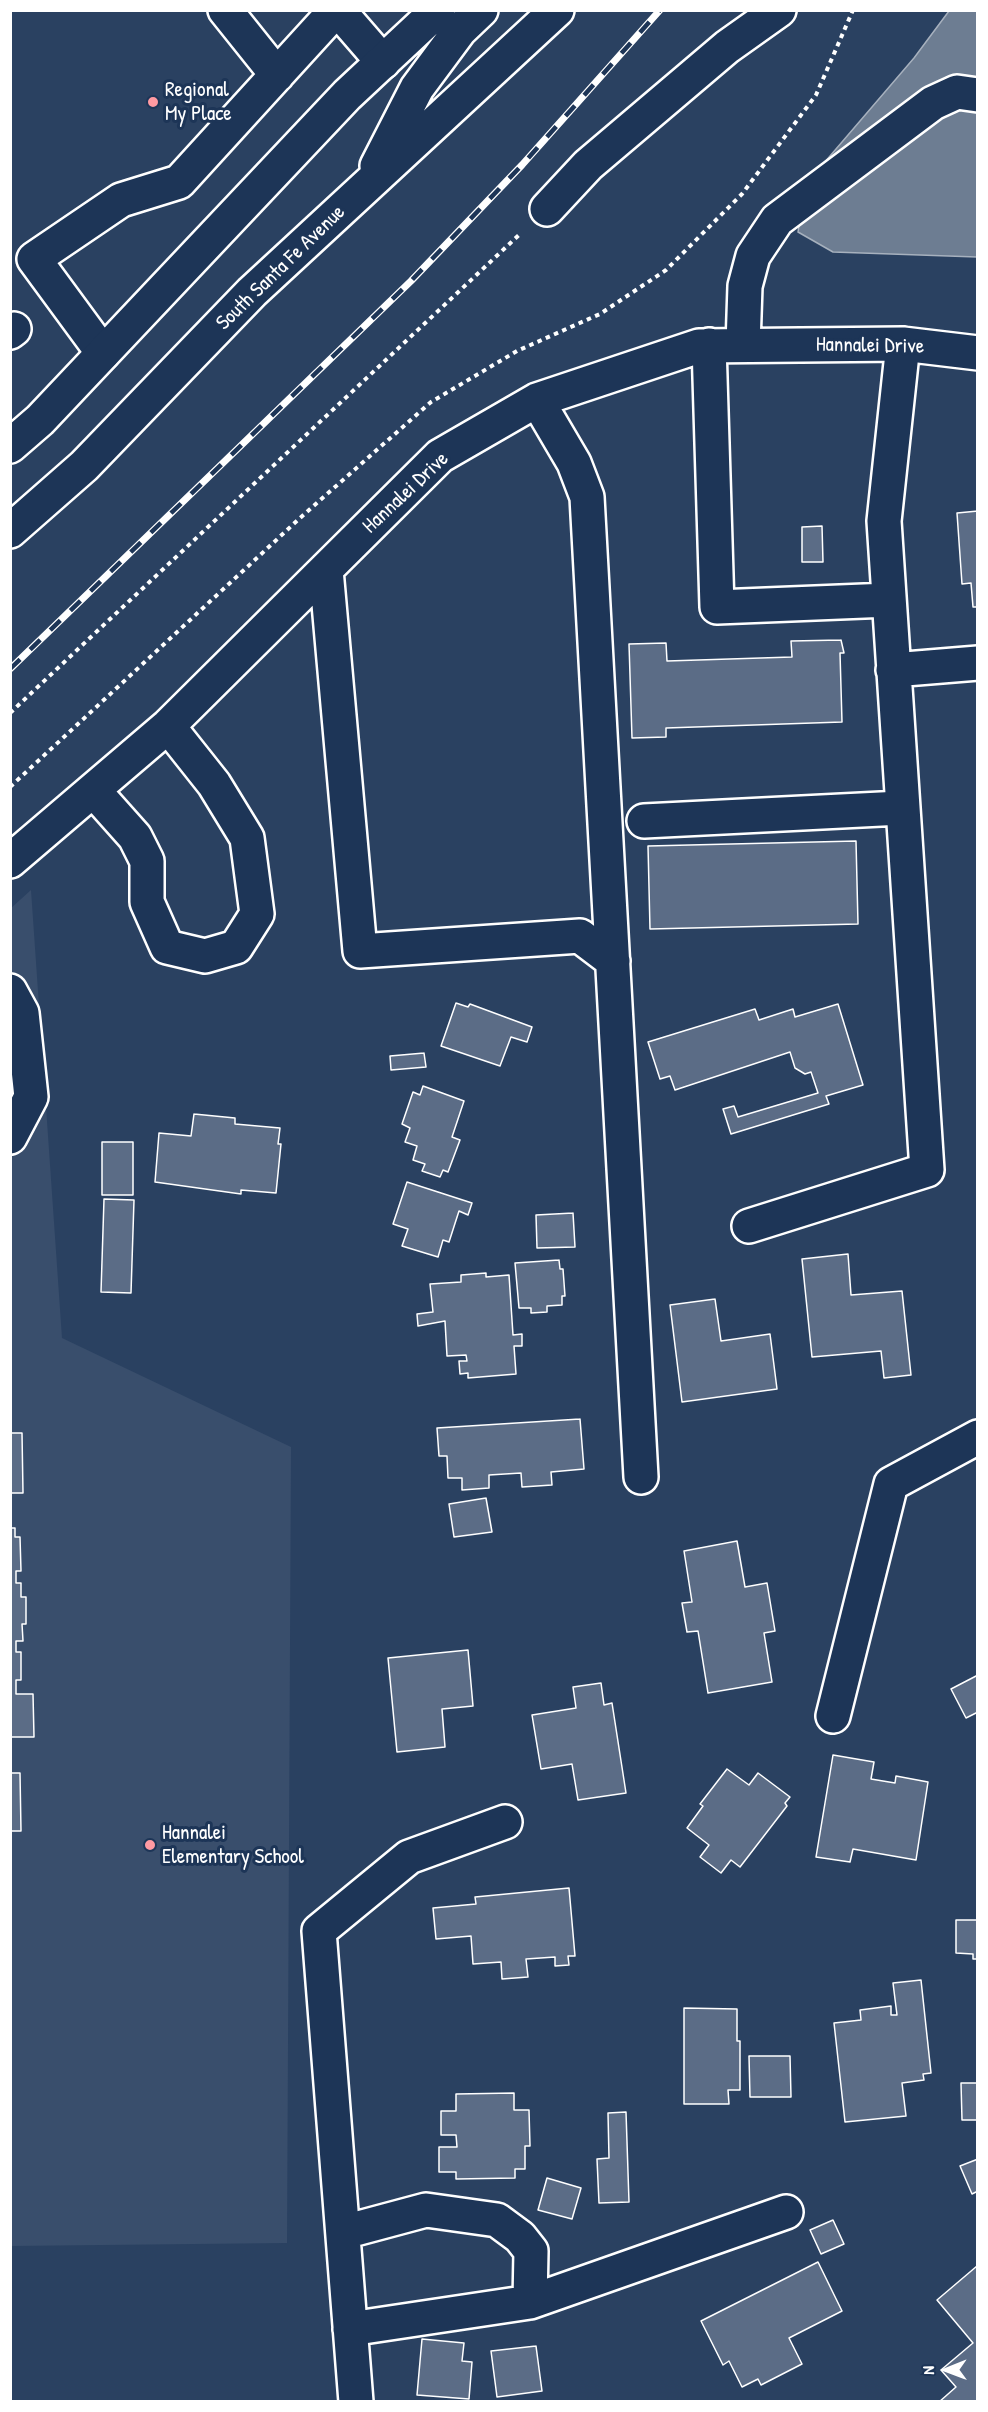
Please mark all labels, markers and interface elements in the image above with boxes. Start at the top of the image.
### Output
place label: Regional My Place [165,77,232,127]
marker: Regional My Place [146,95,160,109]
street label: South Santa Fe Avenue [211,200,351,336]
street label: Hannalei Drive [816,332,924,360]
street label: Hannalei Drive [358,447,454,539]
place label: Hannalei Elementary School [162,1820,304,1870]
marker: Hannalei Elementary School [143,1838,157,1852]
north arrow [916,2340,976,2400]
text: N [917,2366,939,2375]

